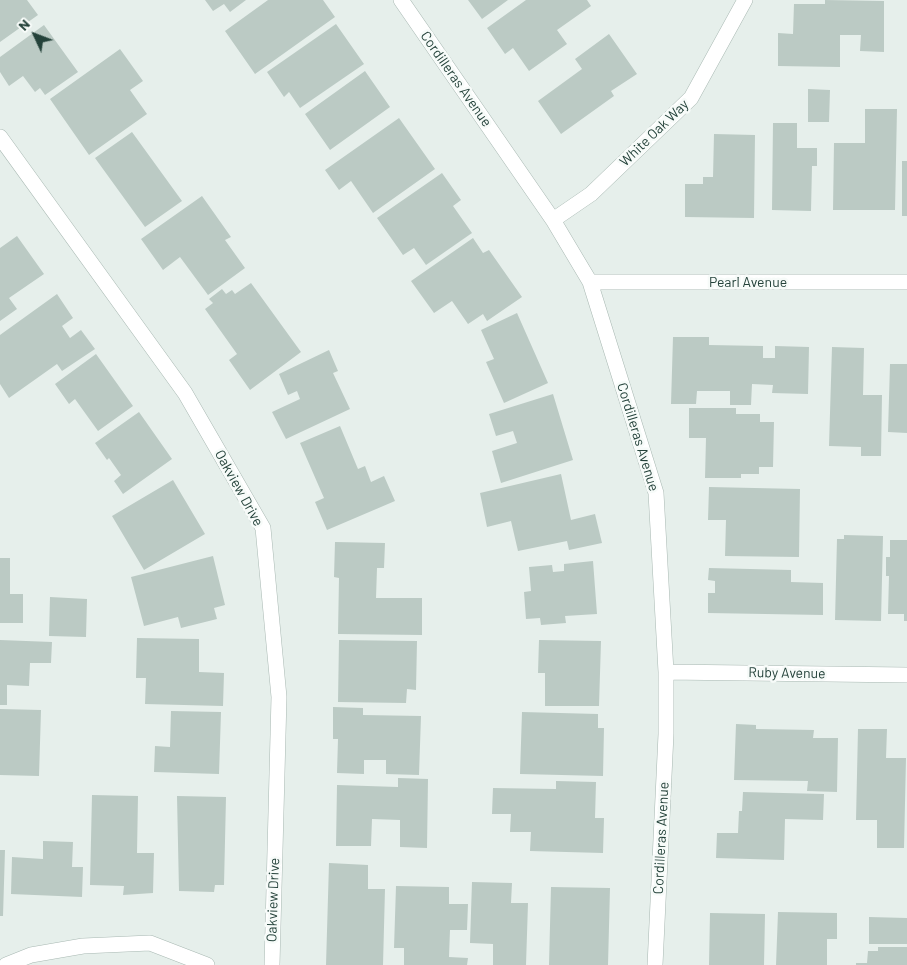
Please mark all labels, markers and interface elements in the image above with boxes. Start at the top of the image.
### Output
north arrow [10,10,60,60]
text: N [14,15,33,34]
street label: Cordilleras Avenue [417,28,495,130]
street label: White Oak Way [616,96,692,170]
street label: Pearl Avenue [709,274,787,290]
street label: Cordilleras Avenue [614,381,662,493]
street label: Oakview Drive [211,447,267,529]
street label: Ruby Avenue [748,664,826,682]
street label: Cordilleras Avenue [650,781,672,895]
street label: Oakview Drive [263,858,283,942]

